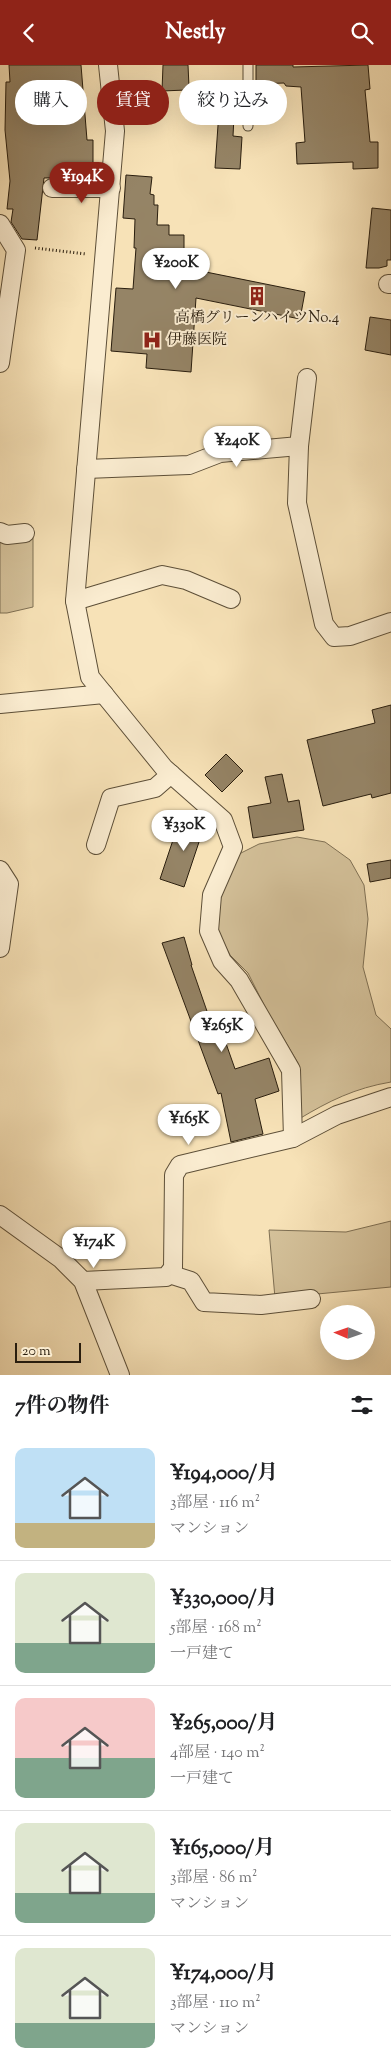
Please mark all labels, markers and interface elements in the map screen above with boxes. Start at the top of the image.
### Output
text: Nestly [165,17,226,49]
icon: back [15,19,43,47]
icon: search [348,19,376,47]
chip: 購入 [15,80,87,125]
chip: 賃貸 [97,80,169,125]
chip: 絞り込み [179,80,287,125]
pin: ¥194K [47,161,117,204]
text: ¥194K [60,166,104,189]
pin: ¥200K [141,247,211,290]
text: ¥200K [153,252,199,275]
building icon: 高橋グリーンハイツNo.4 [246,285,268,307]
place label: 高橋グリーンハイツNo.4 [175,308,340,329]
hospital icon: 伊藤医院 [141,329,163,351]
place label: 伊藤医院 [167,330,227,351]
pin: ¥240K [202,425,272,468]
text: ¥240K [214,430,260,453]
pin: ¥330K [149,809,219,852]
text: ¥330K [162,814,206,837]
pin: ¥265K [187,1011,257,1053]
text: ¥265K [201,1015,243,1038]
pin: ¥165K [154,1103,224,1146]
text: ¥165K [169,1108,209,1131]
pin: ¥174K [59,1227,129,1269]
text: ¥174K [73,1231,115,1254]
north arrow [320,1305,375,1360]
map controls [320,1305,375,1360]
scale bar [15,1340,81,1363]
text: 20 m [22,1342,51,1362]
icon: filters [348,1391,376,1419]
text: 7件の物件 [15,1392,110,1422]
text: ¥194,000/月 [170,1459,278,1489]
icon: home [55,1468,115,1528]
text: 3部屋 · 116 m² [170,1492,260,1515]
text: マンション [170,1518,249,1541]
text: ¥330,000/月 [170,1584,278,1614]
icon: home [55,1593,115,1653]
text: 5部屋 · 168 m² [170,1617,262,1640]
text: 一戸建て [170,1643,234,1666]
text: ¥265,000/月 [170,1709,277,1739]
icon: home [55,1718,115,1778]
text: 4部屋 · 140 m² [170,1742,265,1765]
text: 一戸建て [170,1768,234,1791]
text: ¥165,000/月 [170,1834,275,1864]
icon: home [55,1843,115,1903]
text: 3部屋 · 86 m² [170,1867,257,1890]
text: マンション [170,1893,249,1916]
text: ¥174,000/月 [170,1959,277,1989]
icon: home [55,1968,115,2028]
text: 3部屋 · 110 m² [170,1992,261,2015]
text: マンション [170,2018,249,2041]

